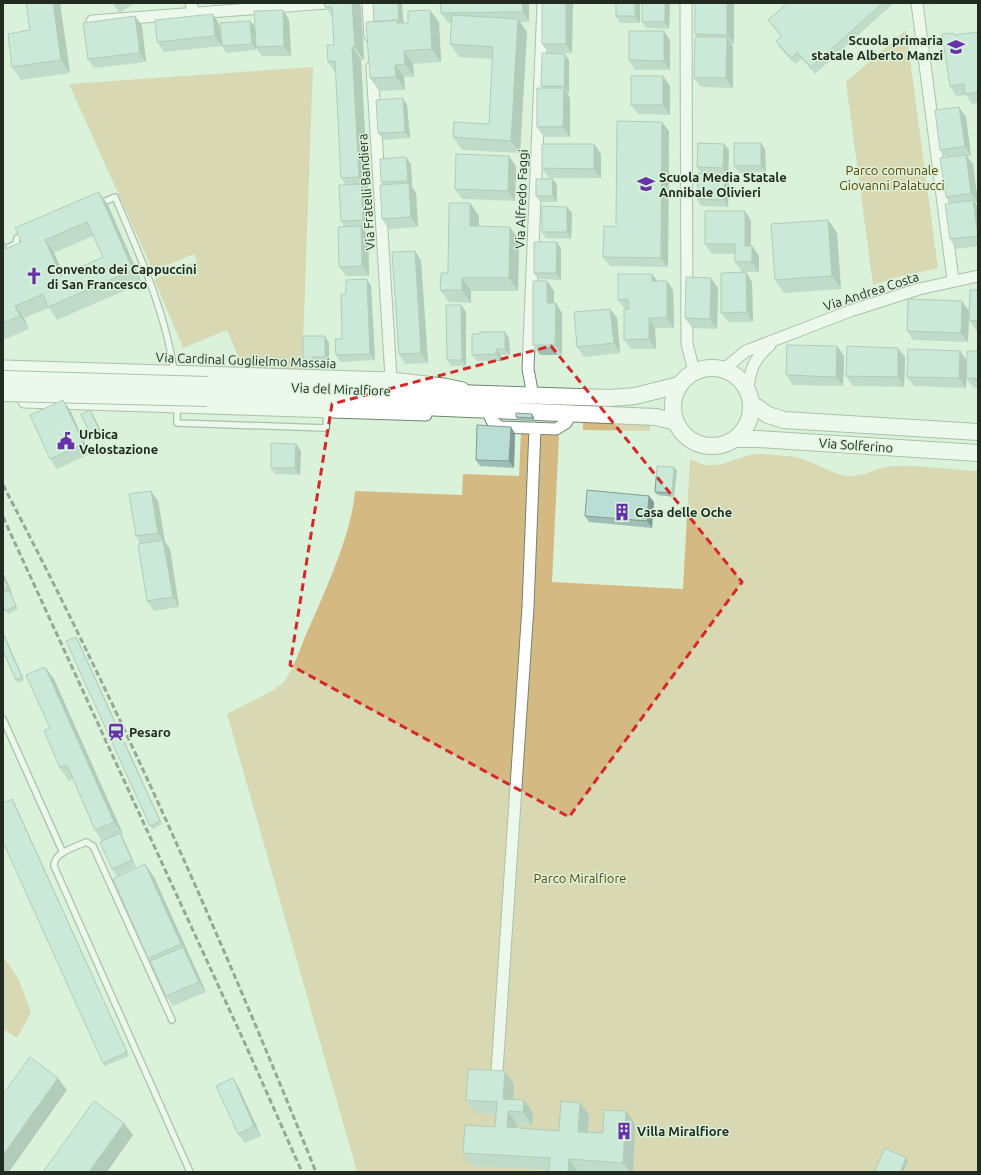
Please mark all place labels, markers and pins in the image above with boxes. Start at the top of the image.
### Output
place label: Scuola primaria statale Alberto Manzi [811,33,943,62]
school or university icon: Scuola primaria statale Alberto Manzi [946,37,966,57]
place label: Scuola Media Statale Annibale Olivieri [659,170,787,199]
school or university icon: Scuola Media Statale Annibale Olivieri [636,174,656,194]
place label: Convento dei Cappuccini di San Francesco [47,262,197,291]
church icon: Convento dei Cappuccini di San Francesco [24,266,44,286]
place label: Urbica Velostazione [79,427,158,456]
public building icon: Urbica Velostazione [56,431,76,451]
building icon: Casa delle Oche [612,502,632,522]
place label: Casa delle Oche [635,505,732,519]
station icon: Pesaro [106,722,126,742]
place label: Pesaro [129,725,171,739]
building icon: Villa Miralfiore [614,1121,634,1141]
place label: Villa Miralfiore [637,1124,729,1138]

